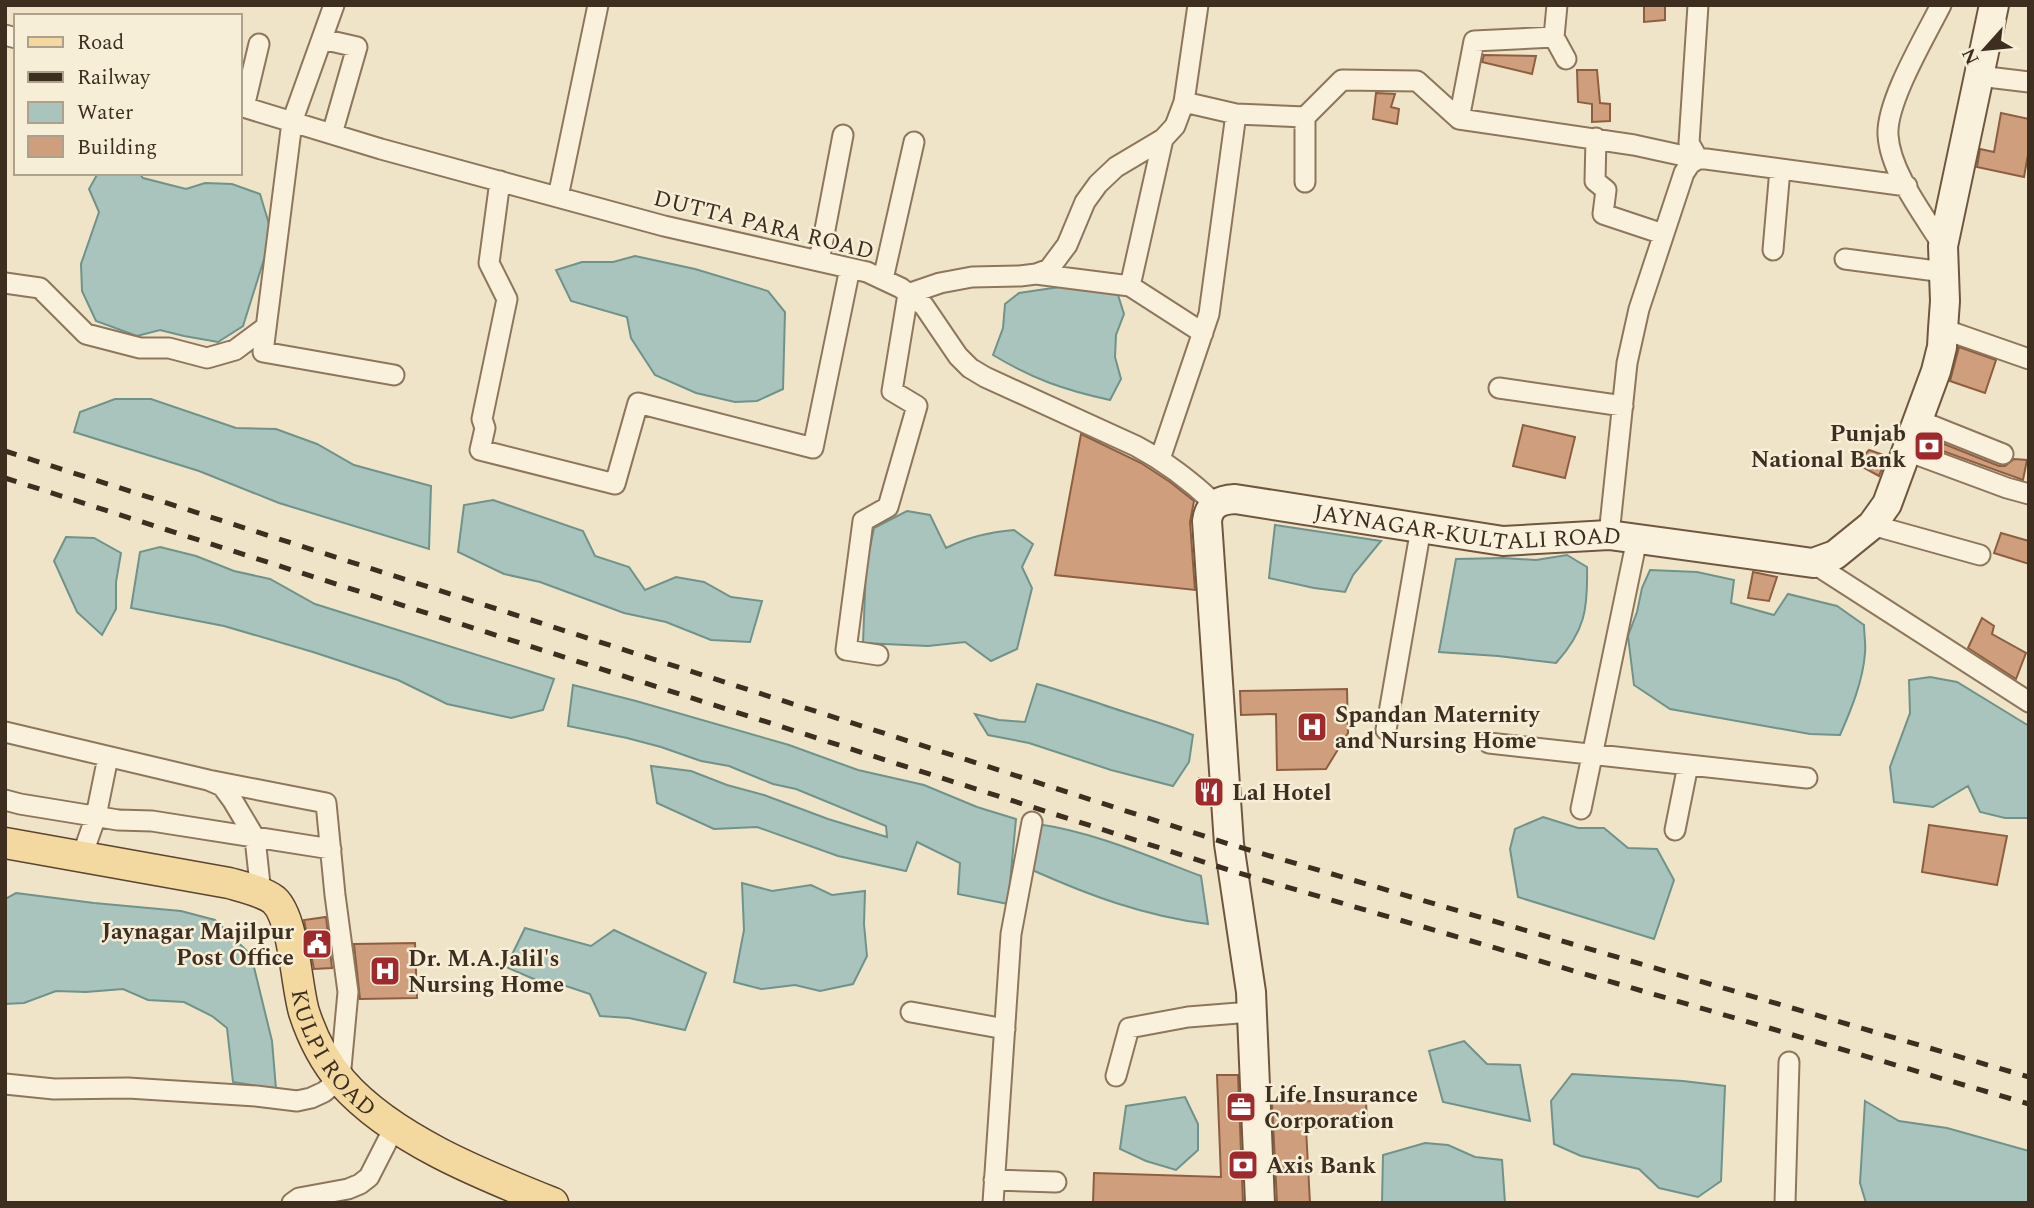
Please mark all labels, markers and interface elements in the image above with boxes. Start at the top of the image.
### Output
legend [14,14,242,175]
north arrow [1950,14,2020,84]
text: Road [77,27,124,59]
text: N [1955,43,1988,70]
text: Railway [77,62,151,94]
text: Water [77,97,133,129]
text: Building [77,132,157,164]
street label: DUTTA PARA ROAD [650,181,878,270]
place label: Punjab National Bank [1751,417,1906,478]
bank icon: Punjab National Bank [1912,429,1946,463]
street label: JAYNAGAR-KULTALI ROAD [1311,496,1623,560]
place label: Spandan Maternity and Nursing Home [1335,698,1540,759]
hospital icon: Spandan Maternity and Nursing Home [1295,710,1329,744]
restaurant icon: Lal Hotel [1192,775,1226,809]
place label: Lal Hotel [1232,776,1331,811]
place label: Jaynagar Majilpur Post Office [101,915,294,976]
public building icon: Jaynagar Majilpur Post Office [300,927,334,961]
place label: Dr. M.A.Jalil's Nursing Home [408,942,564,1003]
hospital icon: Dr. M.A.Jalil's Nursing Home [368,954,402,988]
street label: KULPI ROAD [281,987,383,1126]
place label: Life Insurance Corporation [1264,1078,1418,1139]
office icon: Life Insurance Corporation [1224,1090,1258,1124]
bank icon: Axis Bank [1226,1148,1260,1182]
place label: Axis Bank [1266,1149,1376,1184]

